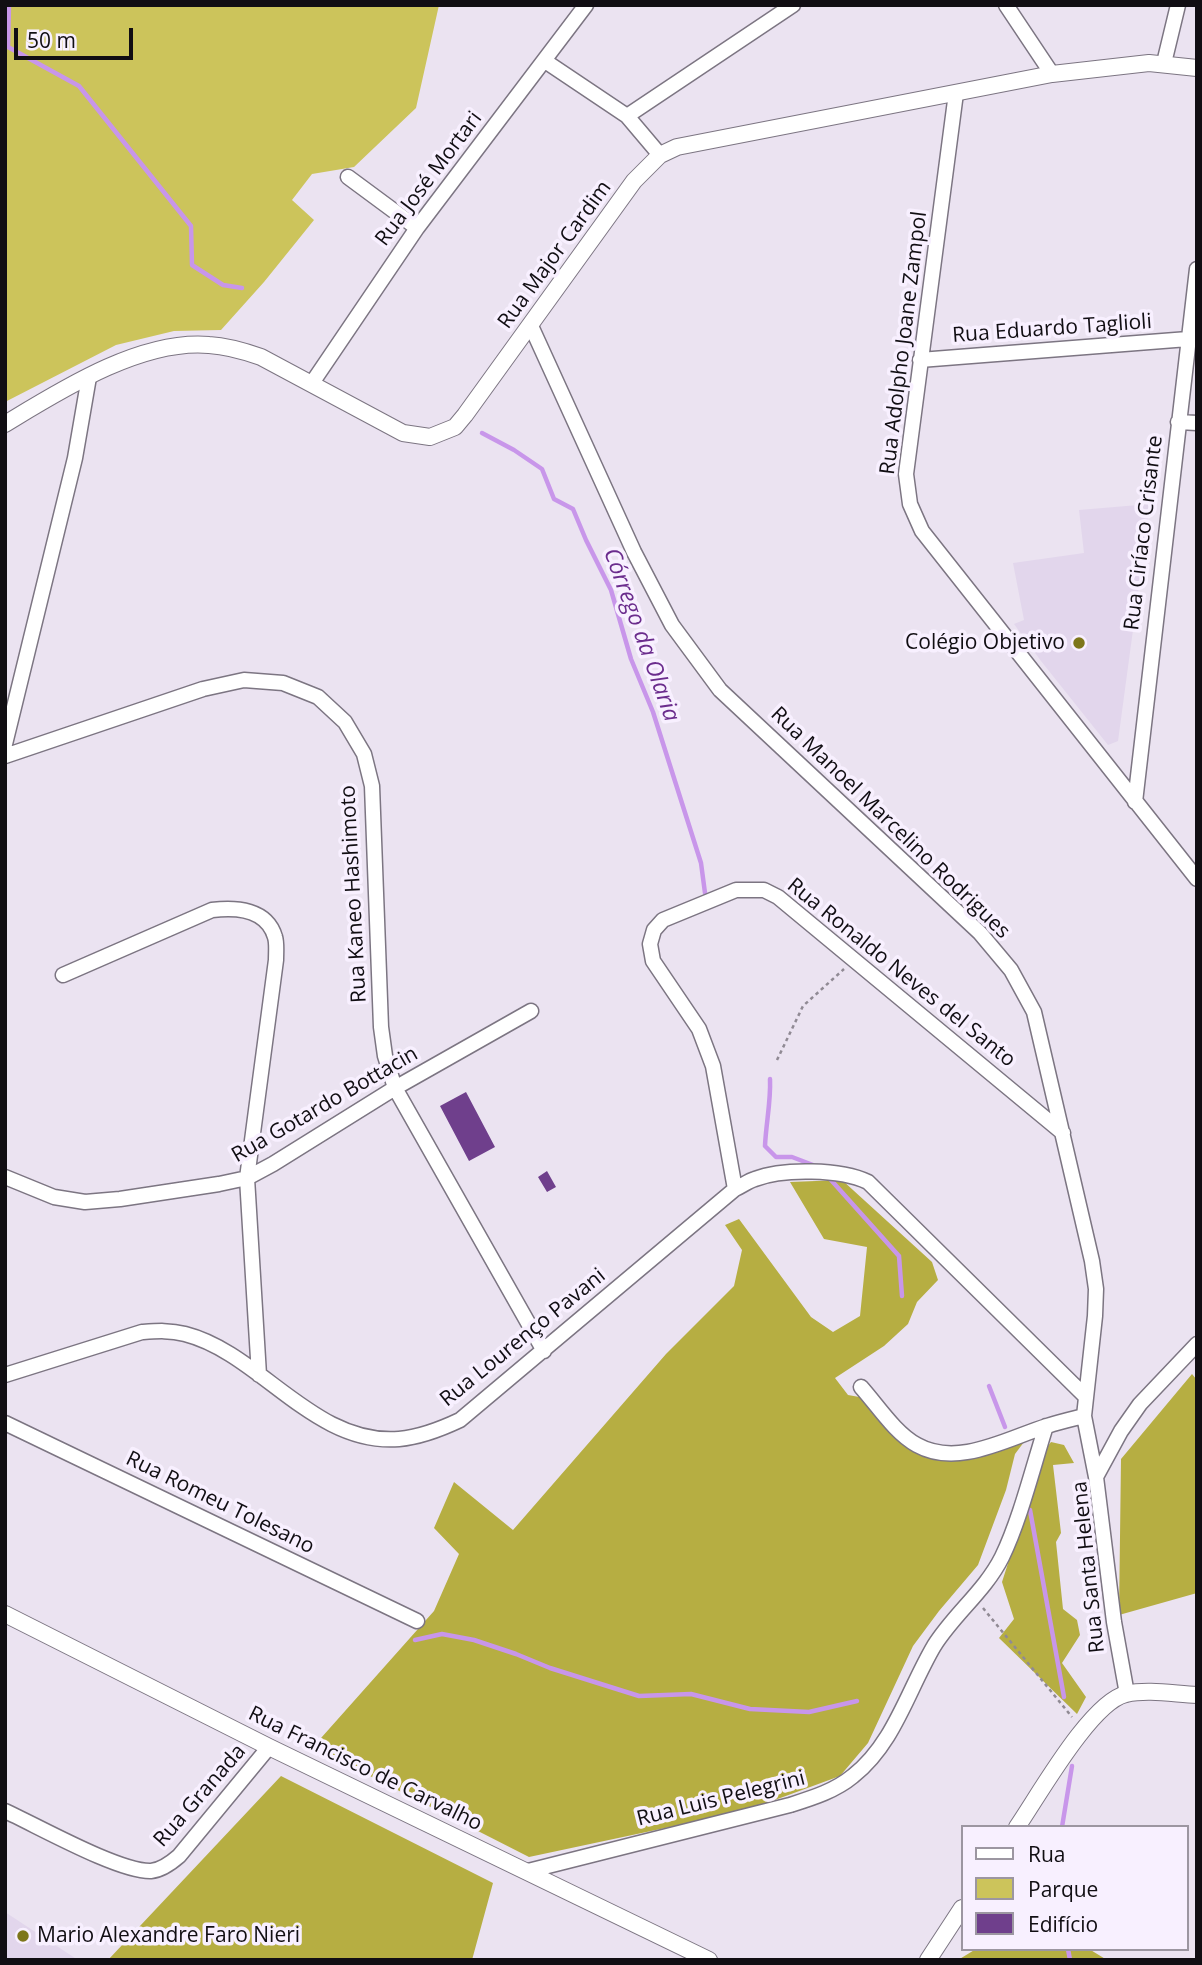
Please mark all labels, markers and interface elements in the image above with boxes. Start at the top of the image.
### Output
scale bar [18,14,136,58]
text: 50 m [27,26,76,54]
street label: Rua José Mortari [370,107,488,251]
street label: Rua Major Cardim [493,176,617,334]
street label: Rua Adolpho Joane Zampol [875,210,933,476]
street label: Rua Eduardo Taglioli [951,309,1153,349]
street label: Rua Ciríaco Crisante [1120,434,1168,632]
water label: Córrego da Olaria [597,545,685,725]
place label: Colégio Objetivo [905,630,1065,656]
marker: Colégio Objetivo [1071,635,1087,651]
street label: Rua Manoel Marcelino Rodrigues [765,702,1015,944]
street label: Rua Kaneo Hashimoto [336,785,372,1003]
street label: Rua Ronaldo Neves del Santo [782,873,1020,1073]
street label: Rua Gotardo Bottacin [228,1041,422,1169]
street label: Rua Lourenço Pavani [435,1264,611,1412]
street label: Rua Romeu Tolesano [122,1446,318,1560]
street label: Rua Santa Helena [1067,1480,1111,1654]
street label: Rua Francisco de Carvalho [244,1701,486,1837]
street label: Rua Granada [149,1740,251,1852]
street label: Rua Luis Pelegrini [634,1766,808,1832]
legend [960,1825,1188,1951]
text: Rua [1028,1840,1066,1868]
text: Parque [1028,1875,1098,1903]
text: Edifício [1028,1910,1098,1938]
place label: Mario Alexandre Faro Nieri [37,1923,300,1949]
marker: Mario Alexandre Faro Nieri [15,1928,31,1944]

